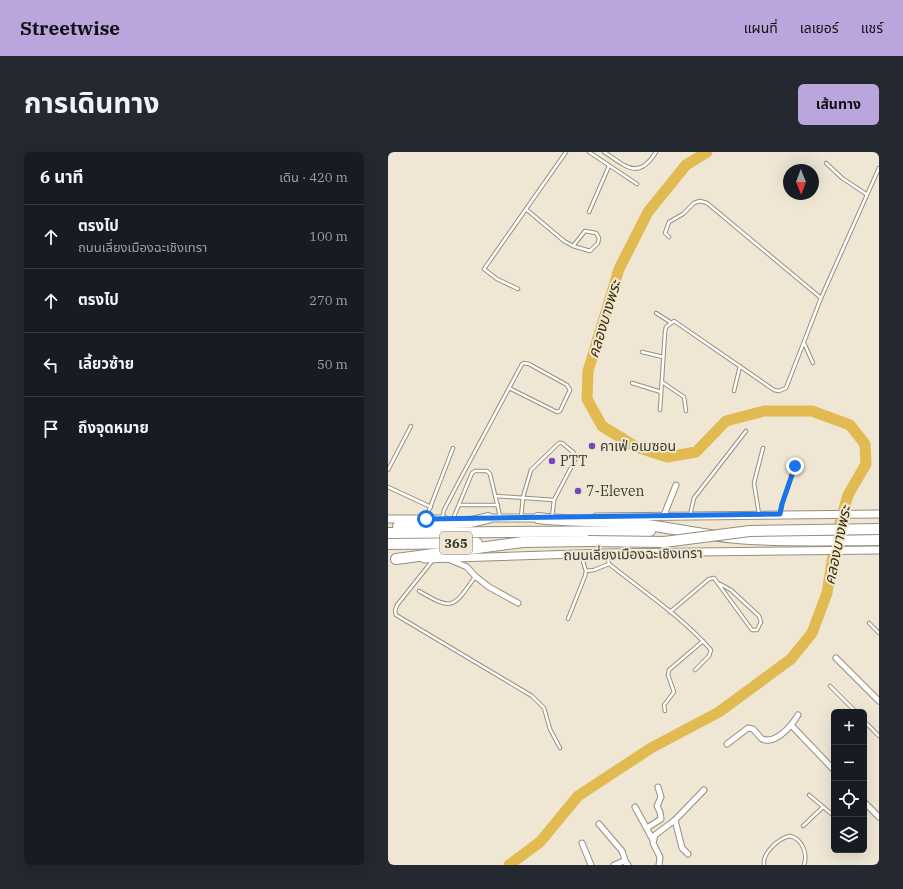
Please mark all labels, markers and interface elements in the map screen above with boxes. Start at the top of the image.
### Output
text: Streetwise [20,16,120,40]
text: แผนที่ [744,19,778,37]
text: เลเยอร์ [800,19,839,37]
text: แชร์ [861,19,883,37]
text: การเดินทาง [24,84,159,121]
button: เส้นทาง [798,84,879,125]
north arrow [783,164,819,200]
text: 6 นาที [40,166,83,188]
text: เดิน · 420 m [279,169,348,186]
text: ตรงไป [78,216,119,235]
icon: ahead [40,226,62,248]
text: 100 m [309,228,348,245]
text: ถนนเลี่ยงเมืองฉะเชิงเทรา [78,239,207,256]
water label: คลองบางพระ [583,276,625,360]
icon: ahead [40,290,62,312]
text: ตรงไป [78,290,119,309]
text: 270 m [309,292,348,309]
icon: left [40,354,62,376]
text: เลี้ยวซ้าย [78,354,134,373]
text: 50 m [317,356,348,373]
icon: arrive [40,418,62,440]
text: ถึงจุดหมาย [78,418,149,437]
place label: คาเฟ่ อเมซอน [600,437,676,455]
marker: คาเฟ่ อเมซอน [587,441,597,451]
place label: PTT [560,452,587,470]
marker: PTT [547,456,557,466]
route end [786,457,804,475]
place label: 7-Eleven [586,482,644,500]
marker: 7-Eleven [573,486,583,496]
water label: คลองบางพระ [819,502,855,586]
route start [417,510,435,528]
road number: 365 [440,532,472,554]
street label: ถนนเลี่ยงเมืองฉะเชิงเทรา [563,543,703,564]
map controls [831,709,867,853]
button: + [831,709,867,745]
button: − [831,745,867,781]
button: locate [831,781,867,817]
button: layers [831,817,867,853]

